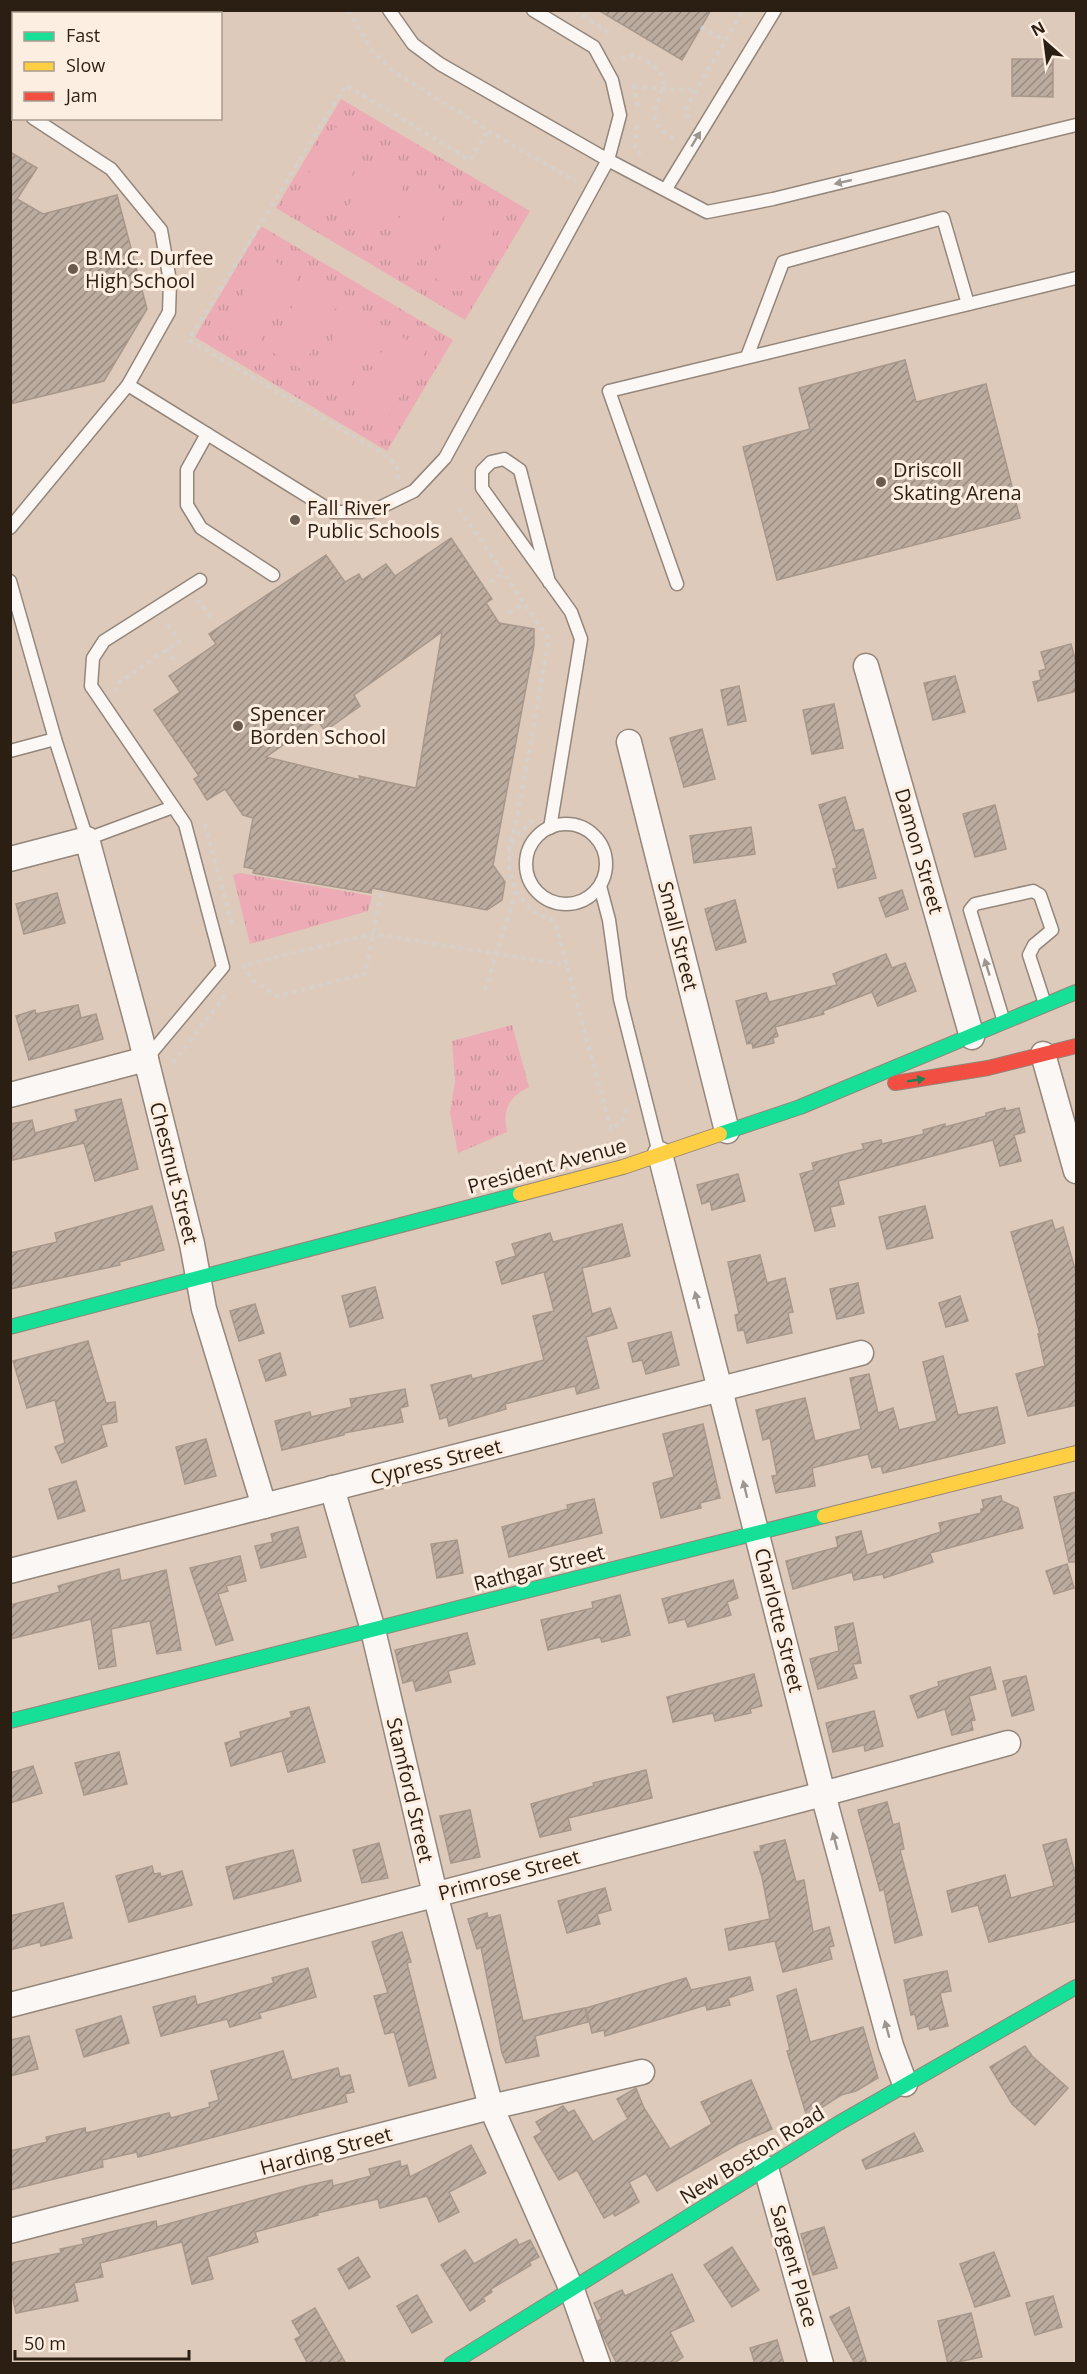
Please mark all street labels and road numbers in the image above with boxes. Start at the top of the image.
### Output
street label: Damon Street [889,785,950,917]
street label: Small Street [652,878,705,993]
street label: Chestnut Street [144,1099,205,1247]
street label: President Avenue [464,1131,629,1200]
street label: Cypress Street [367,1432,504,1491]
street label: Rathgar Street [471,1538,607,1597]
street label: Charlotte Street [749,1545,810,1695]
street label: Stamford Street [381,1715,440,1865]
street label: Primrose Street [435,1843,583,1906]
street label: New Boston Road [674,2099,829,2210]
street label: Harding Street [257,2120,395,2181]
street label: Sargent Place [764,2202,825,2330]

